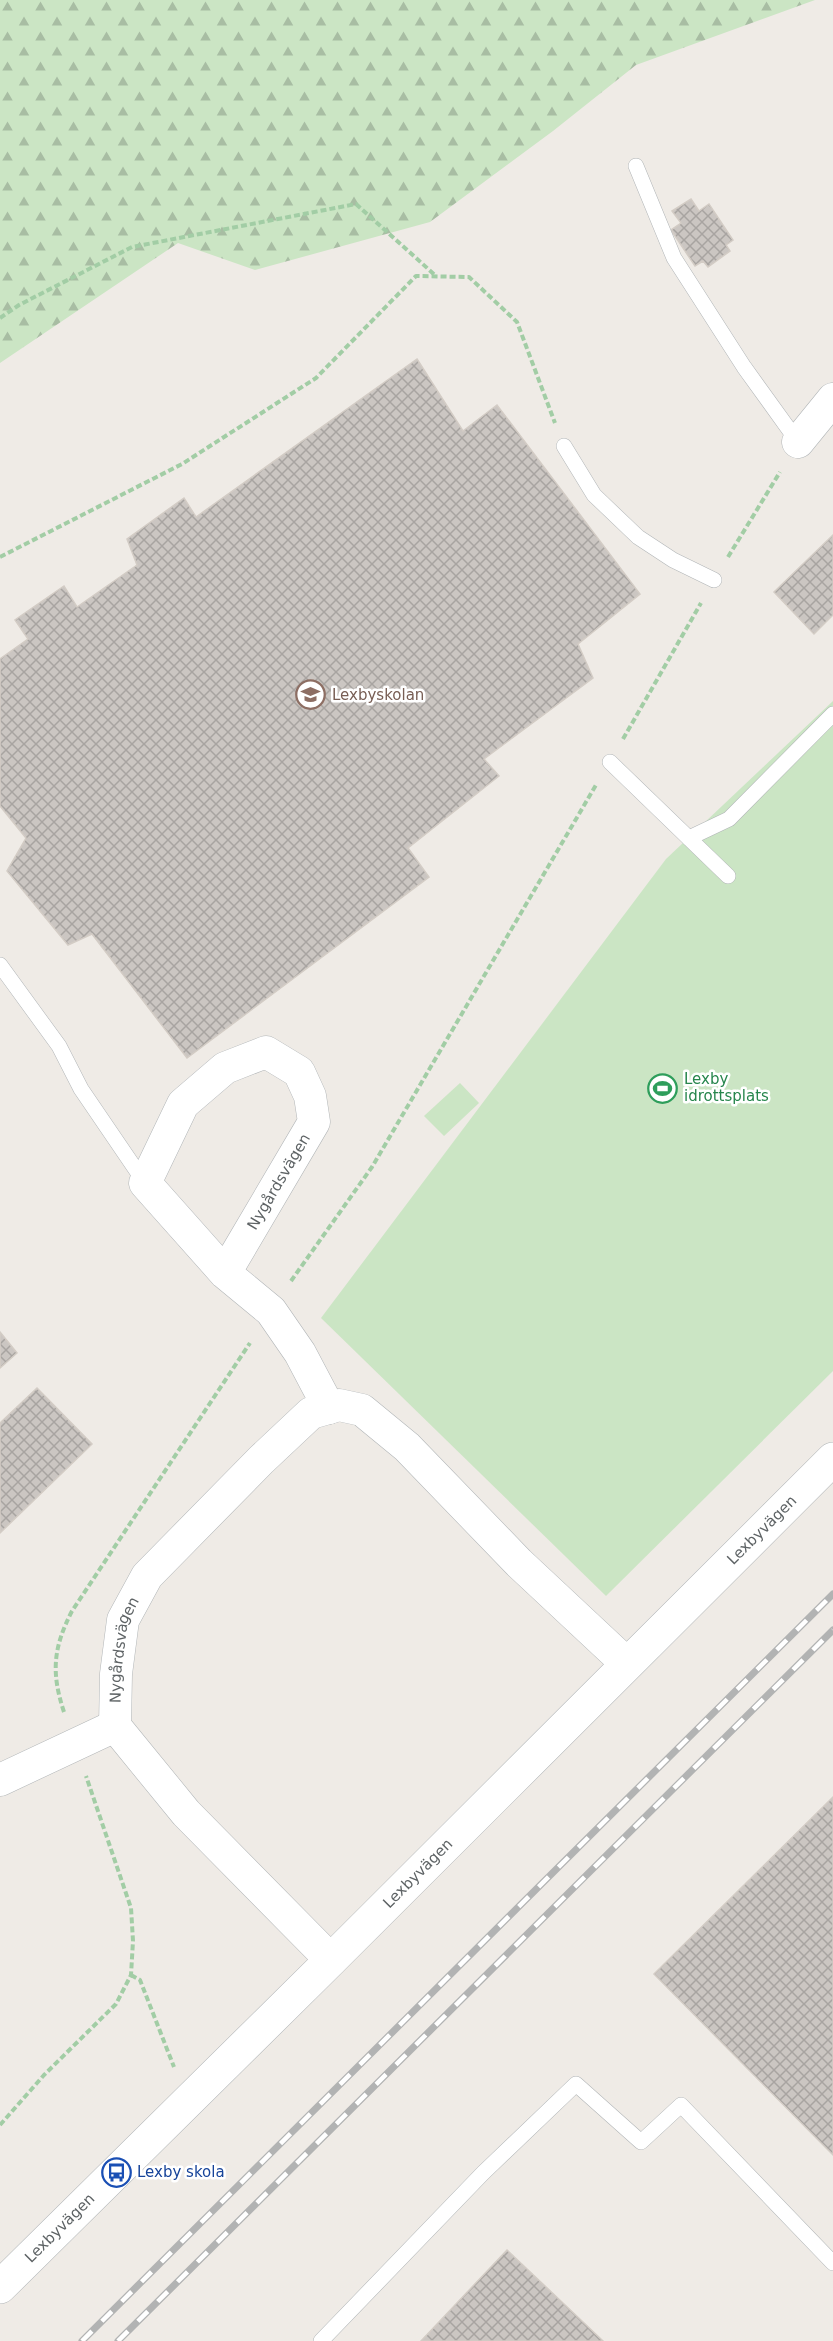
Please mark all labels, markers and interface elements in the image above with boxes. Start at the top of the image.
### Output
school or university icon: Lexbyskolan [295,679,327,711]
place label: Lexbyskolan [332,686,424,704]
place label: Lexby idrottsplats [684,1070,769,1105]
sports icon: Lexby idrottsplats [647,1072,679,1104]
street label: Nygårdsvägen [244,1130,314,1233]
street label: Lexbyvägen [723,1492,800,1568]
street label: Nygårdsvägen [106,1594,143,1703]
street label: Lexbyvägen [379,1835,456,1912]
bus stop icon: Lexby skola [100,2156,132,2188]
place label: Lexby skola [137,2163,225,2181]
street label: Lexbyvägen [21,2190,98,2266]

